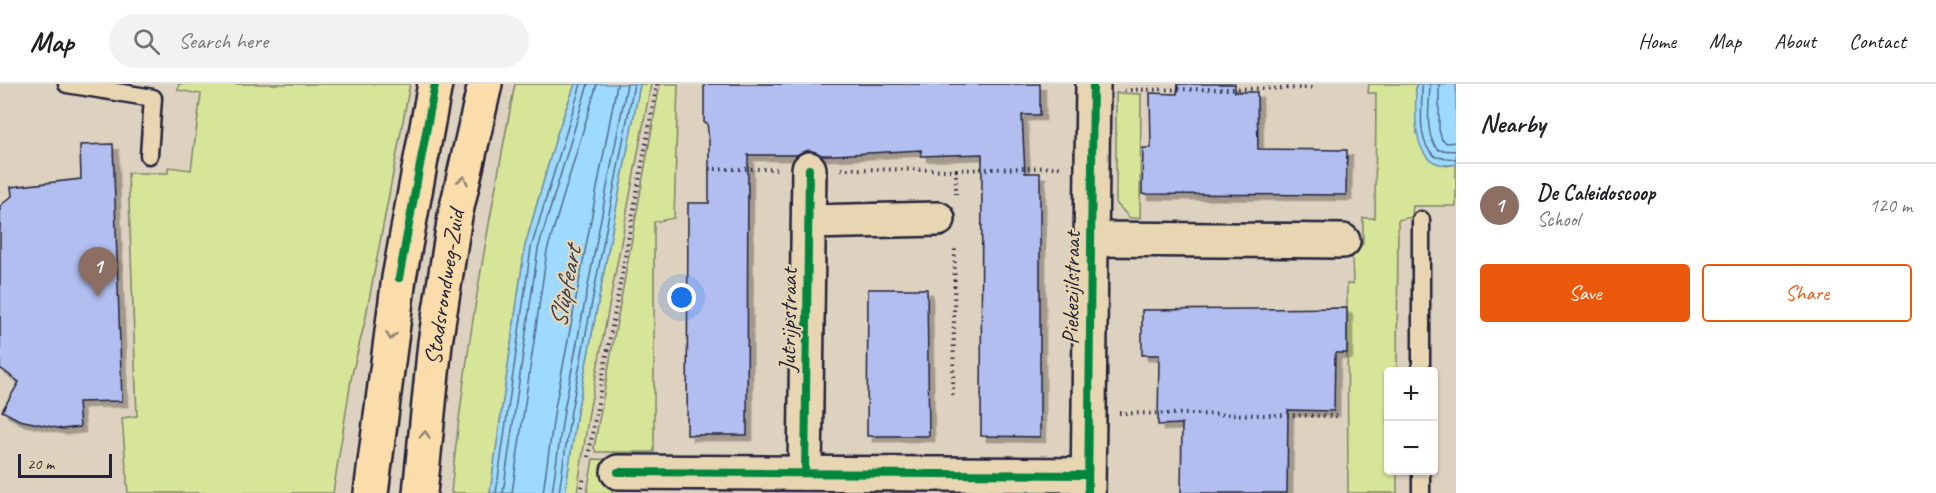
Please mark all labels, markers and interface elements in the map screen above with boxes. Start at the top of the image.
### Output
search box [109,14,529,68]
text: Map [30,24,73,59]
icon: search [130,25,163,58]
text: Search here [178,27,268,55]
text: Home [1638,28,1676,54]
text: Map [1709,28,1741,54]
text: About [1774,28,1816,54]
text: Contact [1849,28,1906,54]
text: Nearby [1480,107,1545,140]
one-way arrow [456,175,469,185]
text: De Caleidoscoop [1537,179,1655,207]
text: 1 [1495,193,1504,218]
text: 120 m [1869,193,1912,218]
street label: Stadsrondweg-Zuid [418,203,472,367]
text: School [1537,207,1580,232]
street label: Piekezijlstraat [1055,229,1087,345]
water label: Slûpfeart [541,239,590,330]
pin: 1 [78,248,118,297]
button: Save [1480,264,1690,322]
button: Share [1702,264,1912,322]
street label: Jutrijpstraat [772,266,804,373]
your location [667,283,696,312]
one-way arrow [385,331,398,340]
map controls [1384,367,1438,475]
button: + [1384,367,1438,421]
button: − [1384,421,1438,475]
one-way arrow [418,430,431,439]
scale bar [18,451,112,478]
text: 20 m [27,454,54,474]

